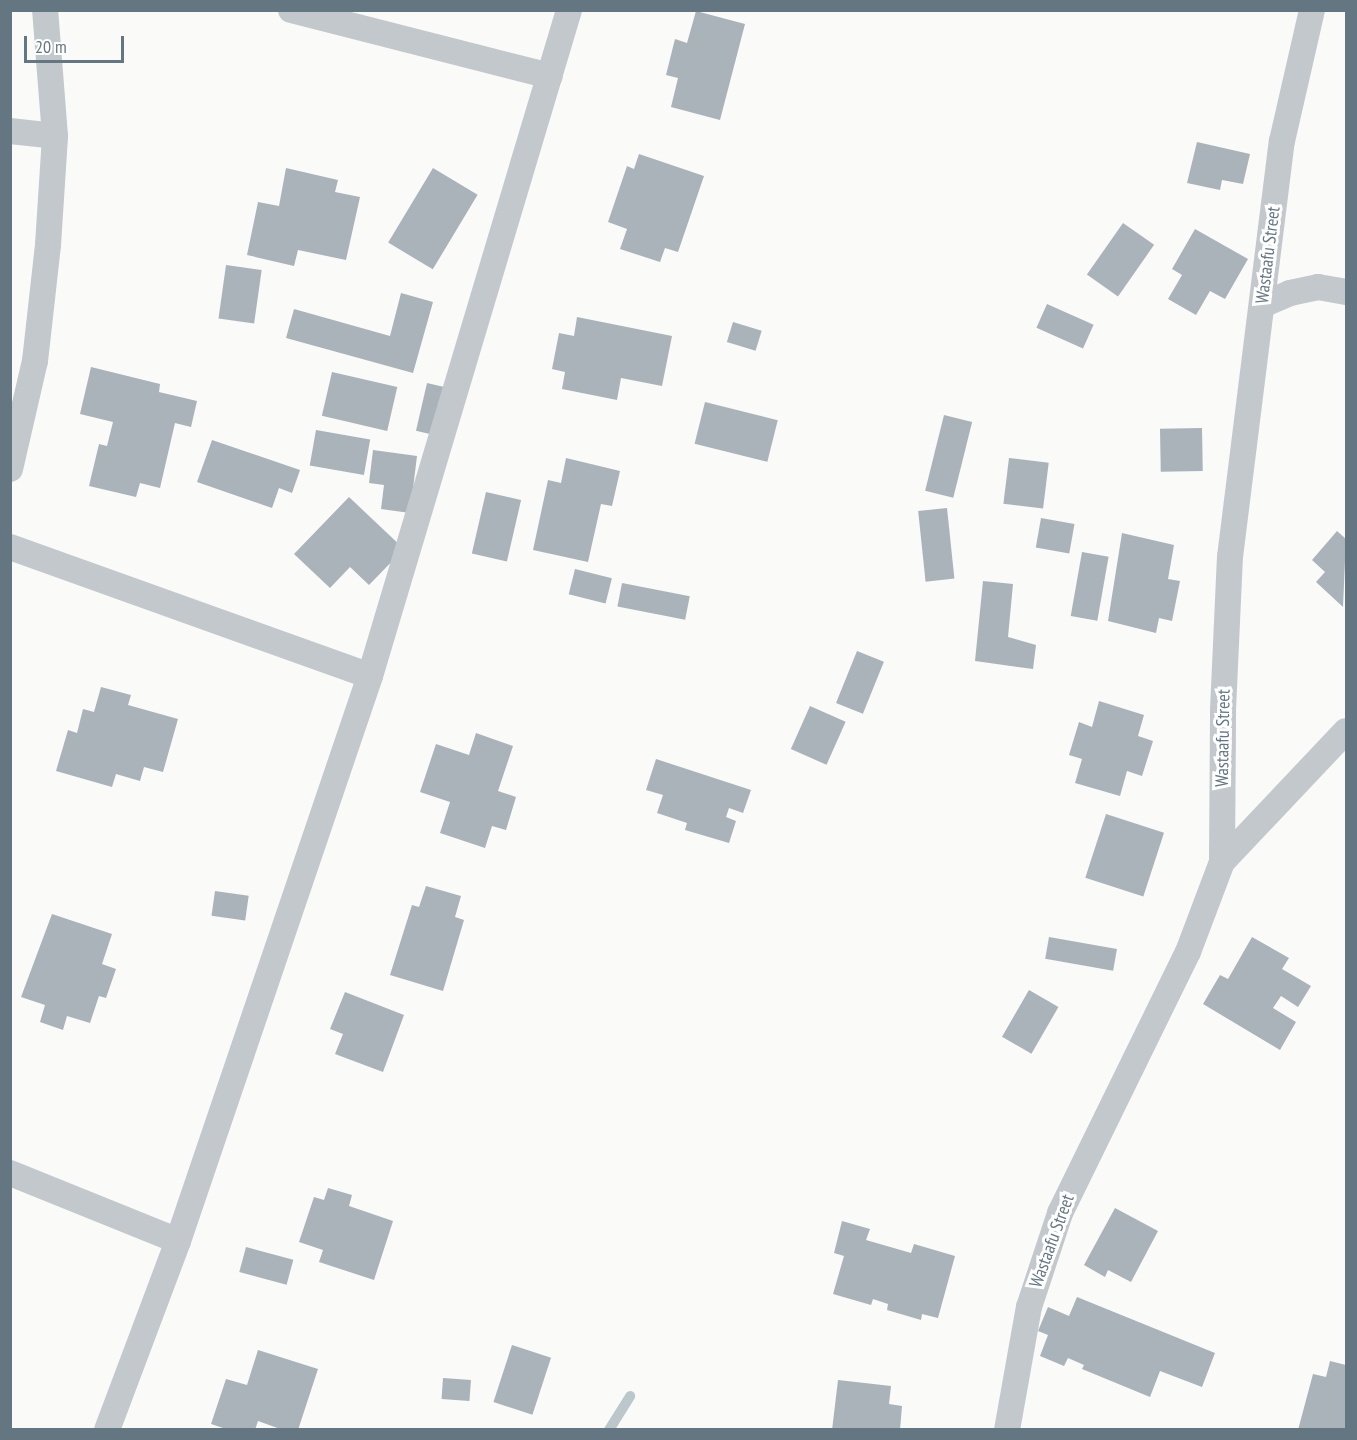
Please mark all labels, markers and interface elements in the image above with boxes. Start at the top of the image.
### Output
scale bar [27,24,128,62]
text: 20 m [35,35,67,58]
street label: Wastaafu Street [1251,205,1285,305]
street label: Wastaafu Street [1211,689,1235,787]
street label: Wastaafu Street [1025,1191,1079,1291]

